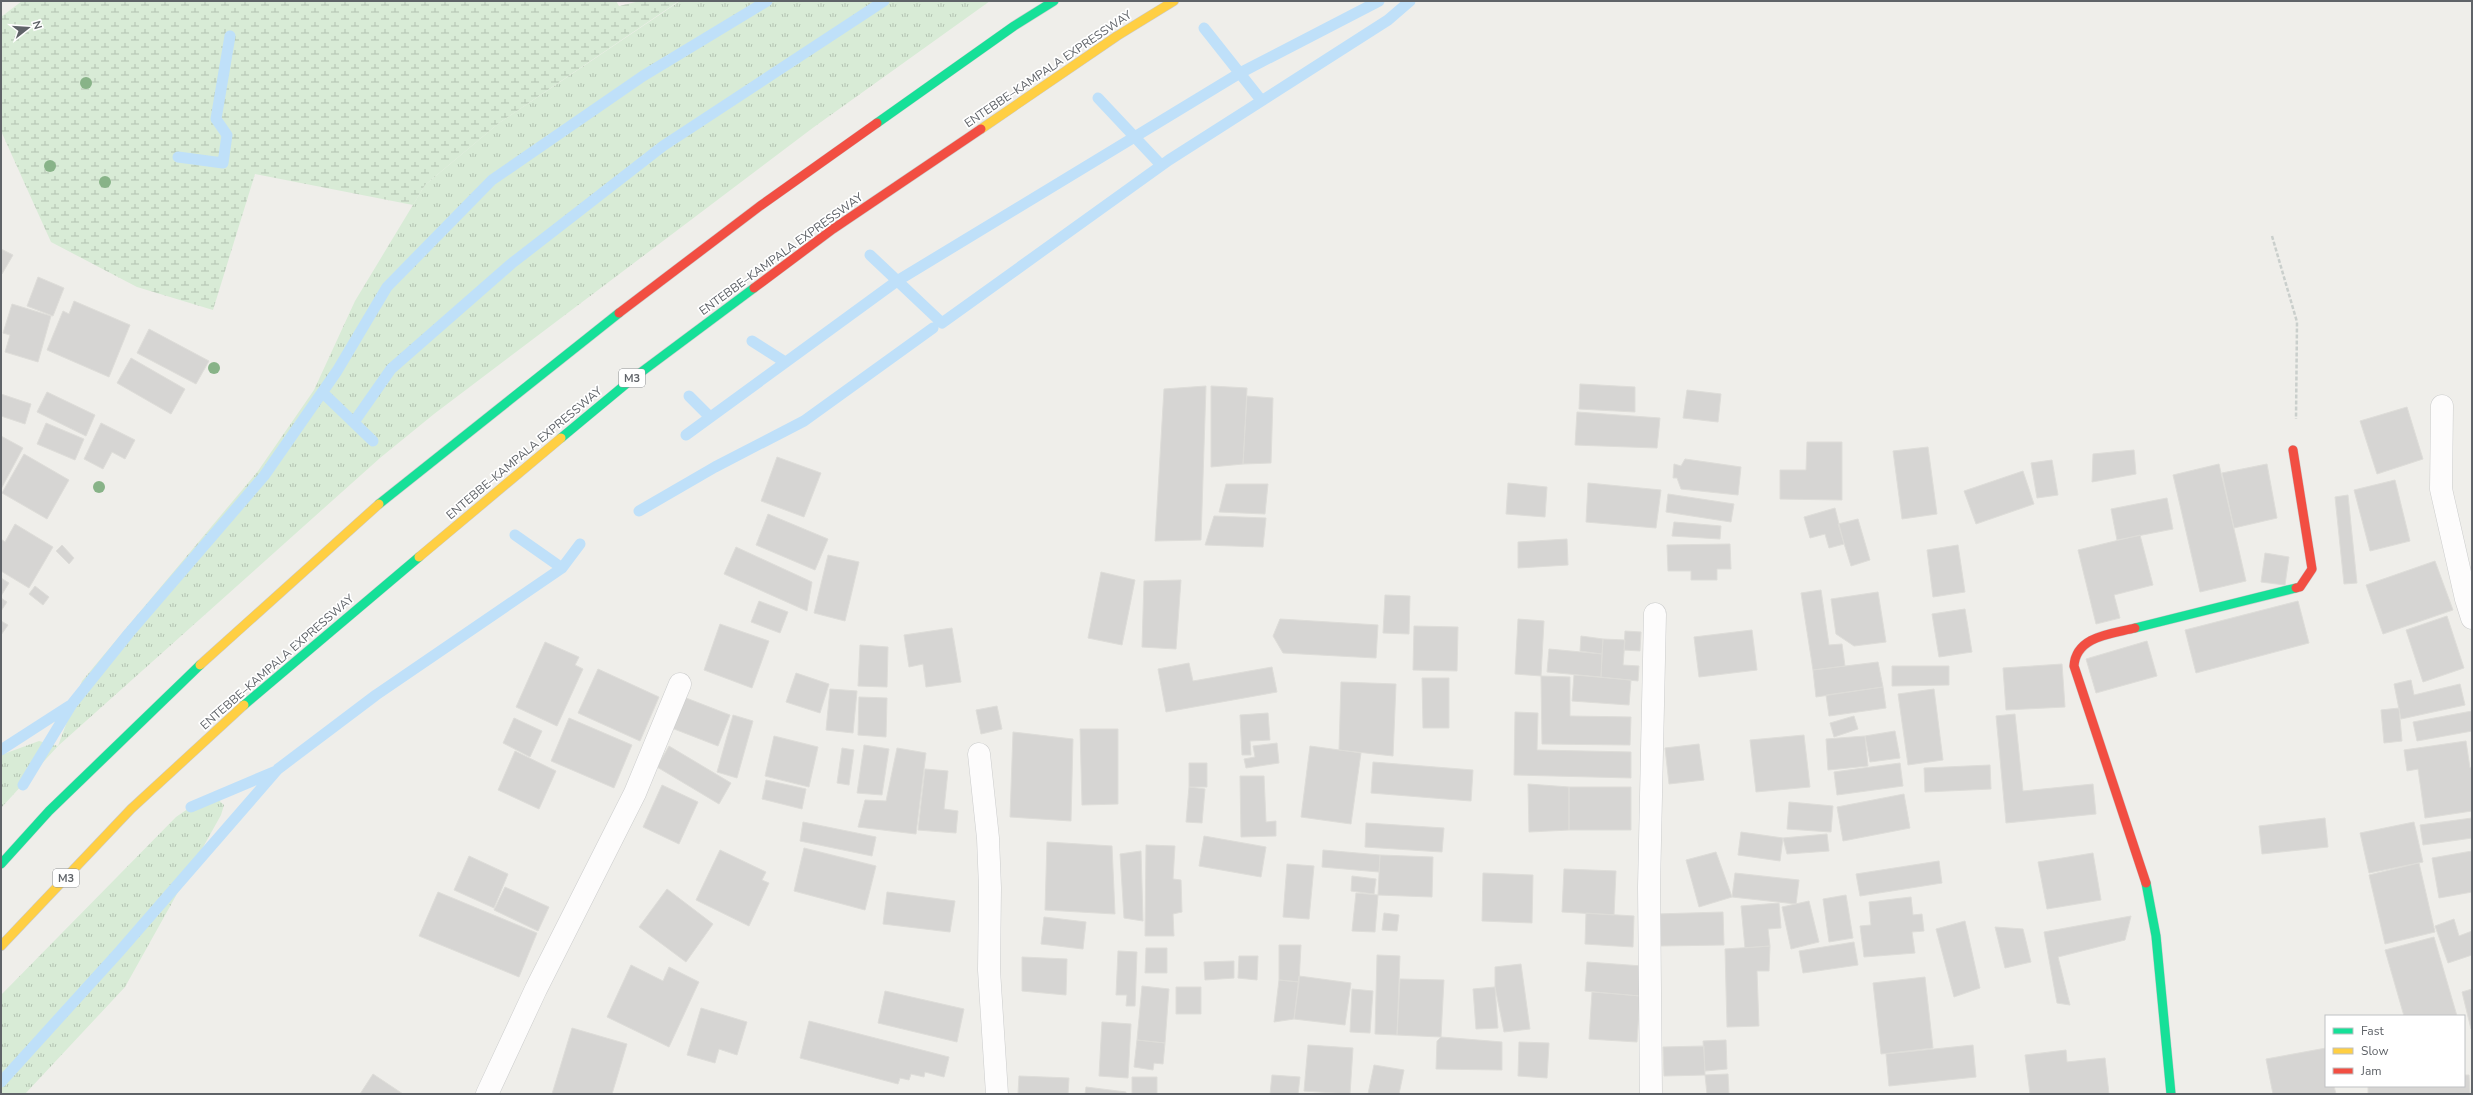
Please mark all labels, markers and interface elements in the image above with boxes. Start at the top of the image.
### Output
street label: ENTEBBE–KAMPALA EXPRESSWAY [961,6,1135,131]
north arrow [8,8,48,48]
text: N [29,19,45,31]
street label: ENTEBBE–KAMPALA EXPRESSWAY [696,189,867,319]
road number: M3 [619,369,645,387]
street label: ENTEBBE–KAMPALA EXPRESSWAY [443,383,606,523]
street label: ENTEBBE–KAMPALA EXPRESSWAY [197,590,358,733]
road number: M3 [53,869,79,887]
legend [2325,1015,2465,1087]
text: Fast [2361,1023,2384,1039]
text: Slow [2361,1043,2389,1059]
text: Jam [2360,1063,2382,1079]

